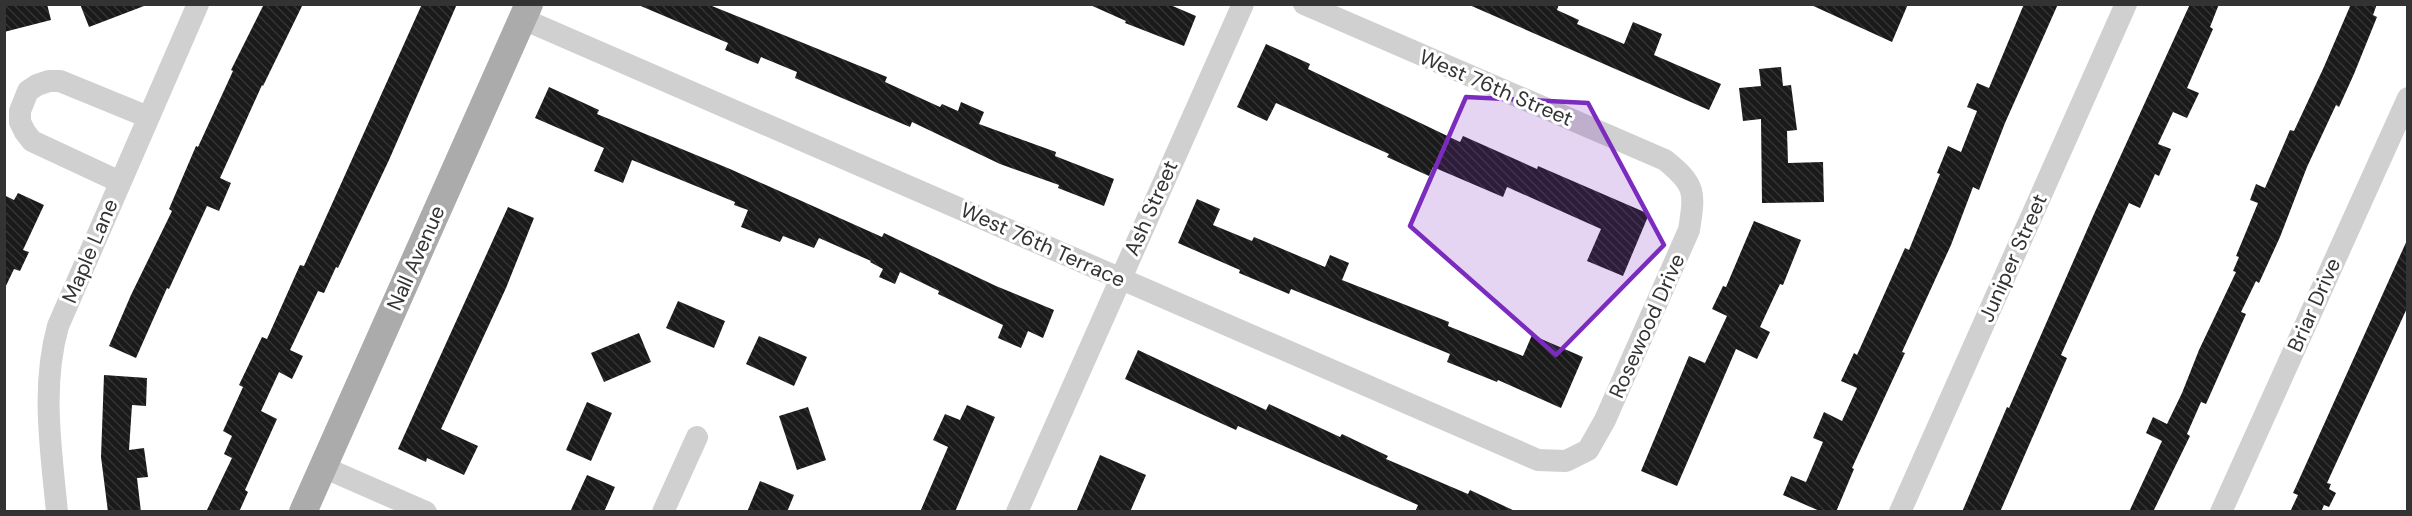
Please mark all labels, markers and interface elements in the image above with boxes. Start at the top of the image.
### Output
street label: West 76th Street [1415,43,1577,133]
street label: Ash Street [1118,156,1184,260]
street label: Juniper Street [1972,189,2054,327]
street label: Maple Lane [55,194,125,308]
street label: West 76th Terrace [956,196,1130,294]
street label: Nall Avenue [380,201,452,315]
street label: Rosewood Drive [1603,249,1691,403]
street label: Briar Drive [2281,254,2347,356]

